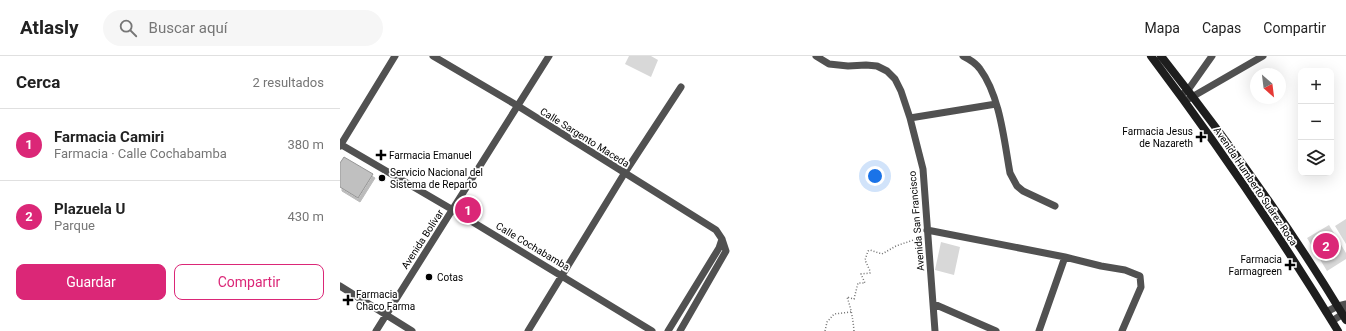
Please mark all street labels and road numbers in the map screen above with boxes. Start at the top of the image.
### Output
street label: Calle Sargento Maceda [538,106,631,169]
street label: Avenida Humberto Suárez Roca [1212,125,1299,248]
street label: Avenida San Francisco [907,170,926,272]
street label: Avenida Bolívar [399,207,446,271]
street label: Calle Cochabamba [494,220,572,273]

